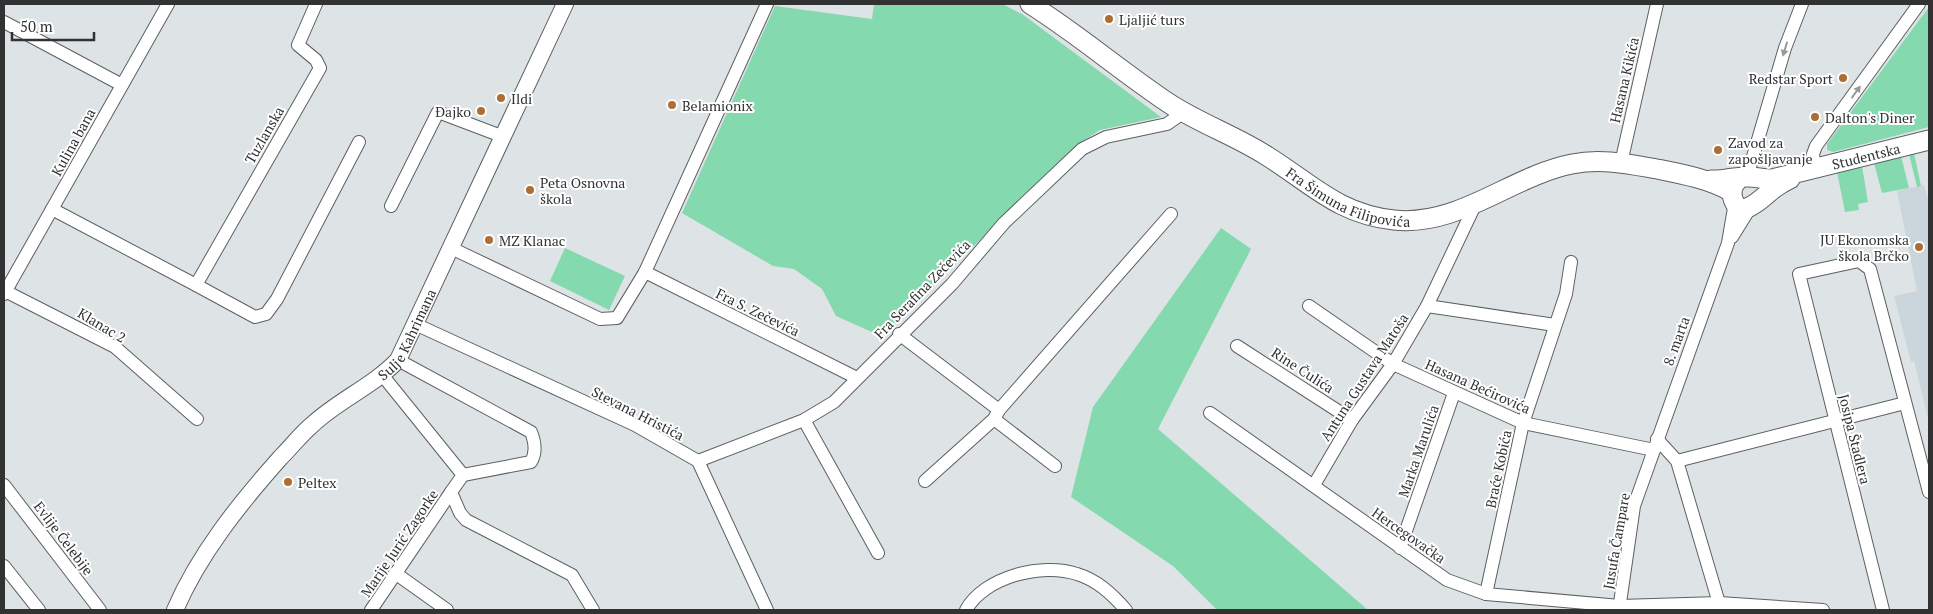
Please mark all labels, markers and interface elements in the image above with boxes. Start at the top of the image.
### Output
scale bar [12,10,95,42]
place label: Ljaljić turs [1119,10,1185,29]
marker: Ljaljić turs [1103,13,1115,25]
text: 50 m [20,16,53,36]
street label: Hasana Kikića [1605,35,1643,125]
one-way arrow [1781,42,1788,57]
place label: Redstar Sport [1749,69,1834,88]
marker: Redstar Sport [1837,72,1849,84]
one-way arrow [1850,86,1861,99]
place label: Ildi [511,89,532,108]
marker: Ildi [495,92,507,104]
place label: Belamionix [682,96,754,115]
marker: Belamionix [666,99,678,111]
place label: Đajko [435,102,471,121]
street label: Tuzlanska [240,103,288,167]
street label: Kulina bana [47,105,99,179]
marker: Đajko [475,105,487,117]
place label: Dalton's Diner [1825,108,1915,127]
marker: Dalton's Diner [1809,111,1821,123]
place label: Zavod za zapošljavanje [1728,133,1813,168]
street label: Studentska [1830,138,1902,173]
marker: Zavod za zapošljavanje [1712,144,1724,156]
street label: Fra Šimuna Filipovića [1283,162,1410,230]
place label: Peta Osnovna škola [540,173,625,208]
marker: Peta Osnovna škola [524,184,536,196]
place label: JU Ekonomska škola Brčko [1820,230,1909,265]
place label: MZ Klanac [499,231,565,250]
marker: MZ Klanac [483,234,495,246]
street label: Fra Serafina Zečevića [870,235,974,343]
marker: JU Ekonomska škola Brčko [1913,241,1925,253]
street label: Fra S. Zečevića [713,284,803,340]
street label: Sulje Kahrimana [373,285,440,384]
street label: Klanac 2 [74,303,130,347]
street label: Antuna Gustava Matoša [1316,309,1412,445]
street label: 8. marta [1658,314,1694,368]
street label: Rine Čulića [1268,343,1338,397]
street label: Hasana Bećirovića [1422,354,1534,418]
street label: Stevana Hristića [589,382,687,444]
street label: Josipa Štadlera [1835,392,1875,486]
street label: Marka Marulića [1393,402,1443,500]
street label: Braće Kobića [1480,428,1516,510]
place label: Peltex [298,473,337,492]
marker: Peltex [282,476,294,488]
street label: Marije Jurić Zagorke [356,486,442,600]
street label: Jusufa Čampare [1598,491,1634,591]
street label: Evlije Čelebije [30,497,98,579]
street label: Hercegovačka [1368,503,1450,567]

